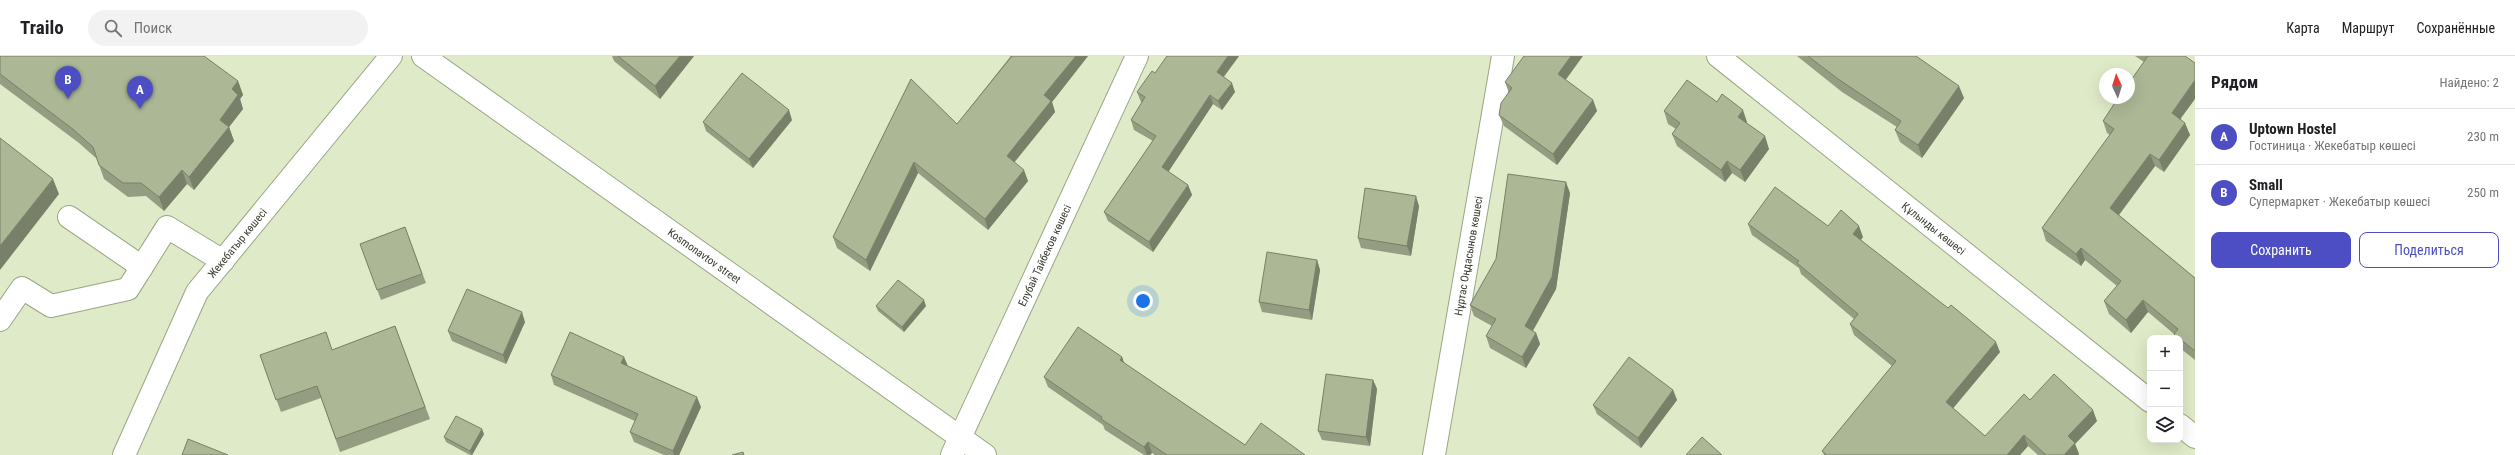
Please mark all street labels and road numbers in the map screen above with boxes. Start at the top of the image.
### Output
street label: Нұртас Оңдасынов көшесі [1452,195,1486,317]
street label: Құлынды көшесі [1899,199,1968,258]
street label: Елубай Тайбеков көшесі [1016,203,1074,309]
street label: Жекебатыр көшесі [205,206,270,281]
street label: Kosmonavtov street [665,226,743,286]

